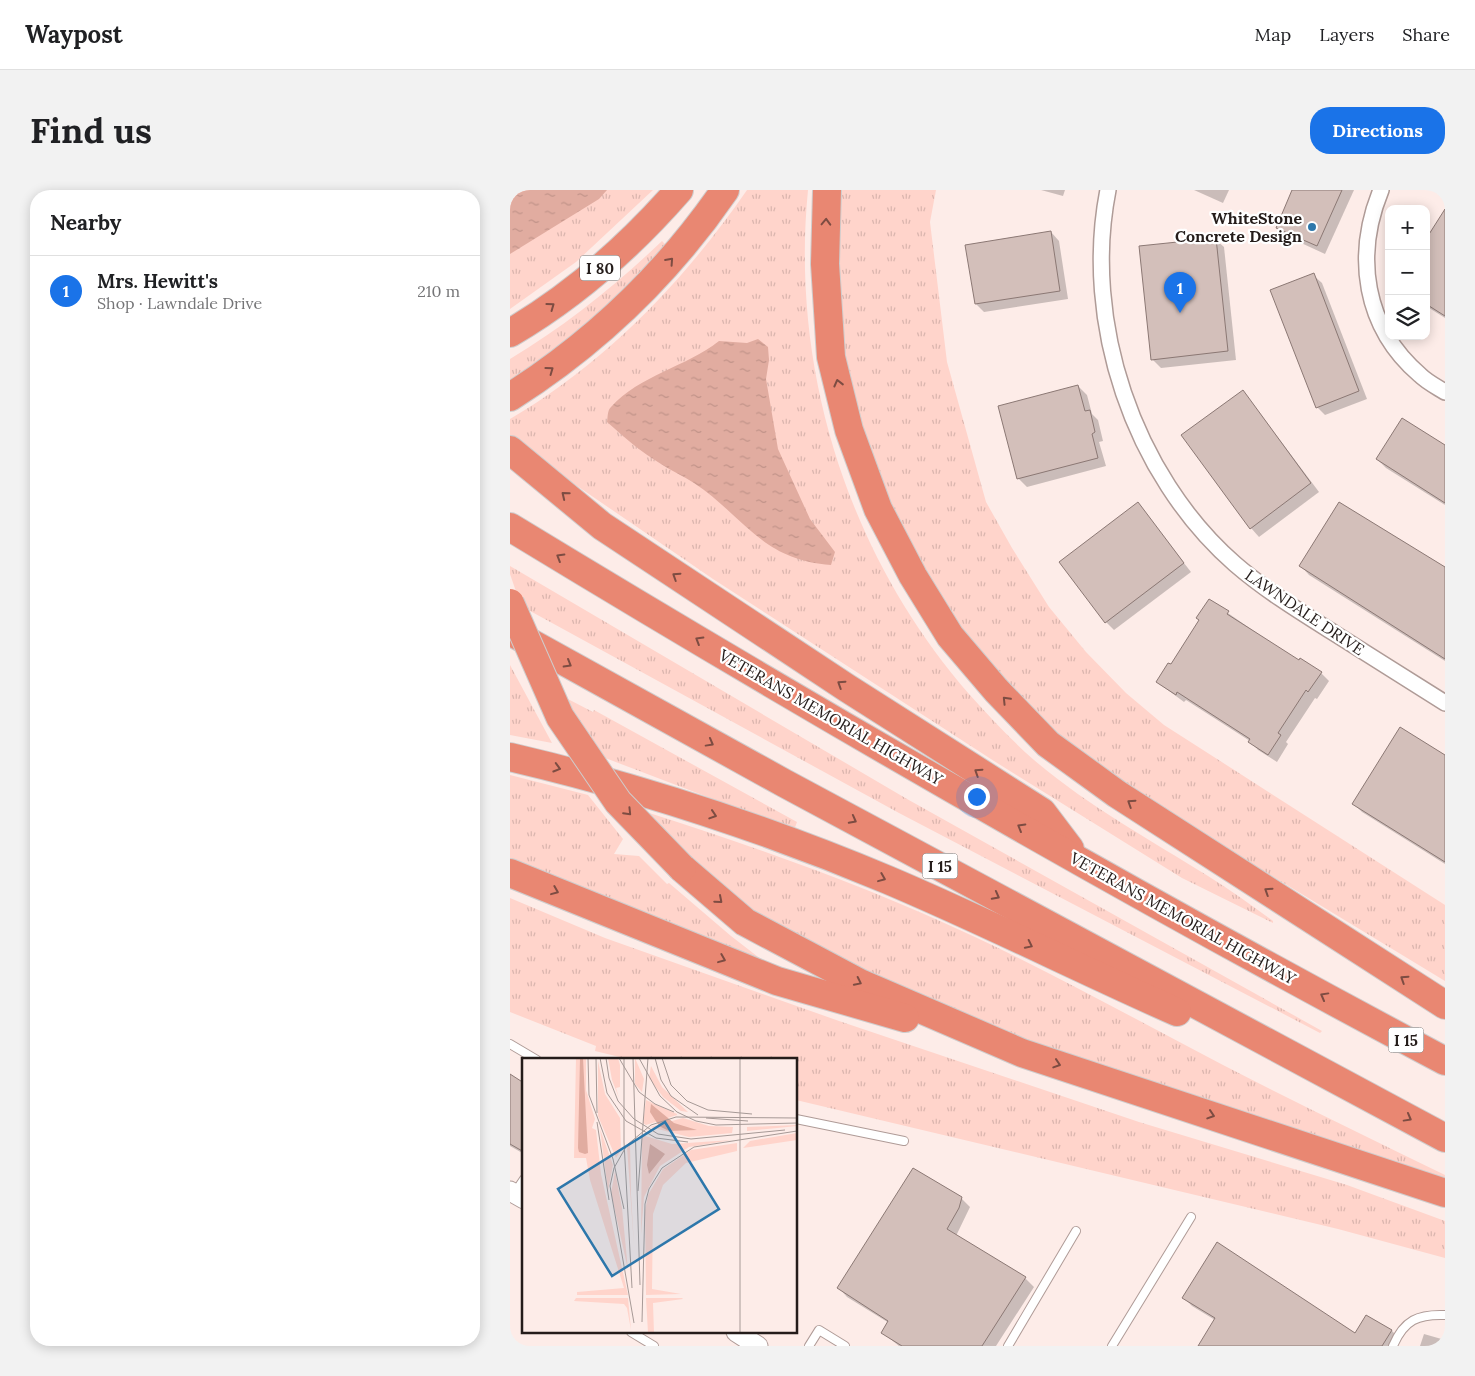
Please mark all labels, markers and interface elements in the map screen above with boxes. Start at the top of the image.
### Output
text: Waypost [25,19,123,50]
text: Map [1255,23,1291,46]
text: Layers [1319,23,1374,46]
text: Share [1402,23,1450,46]
button: Directions [1310,107,1445,154]
text: Find us [30,108,152,153]
map controls [1385,205,1430,340]
button: + [1385,205,1430,250]
place label: WhiteStone Concrete Design [1175,208,1302,246]
text: Nearby [50,209,121,236]
one-way arrow [821,217,831,225]
marker: WhiteStone Concrete Design [1306,221,1318,233]
button: − [1385,250,1430,295]
road number: I 80 [580,256,620,280]
one-way arrow [664,257,673,266]
text: Mrs. Hewitt's [97,269,218,293]
pin: 1 [1164,272,1196,313]
text: 1 [63,281,69,301]
text: 210 m [417,281,460,301]
text: Shop · Lawndale Drive [97,293,262,313]
button: layers [1385,295,1430,340]
one-way arrow [545,304,554,312]
one-way arrow [544,367,553,375]
one-way arrow [833,380,843,388]
one-way arrow [561,492,570,501]
one-way arrow [556,553,565,563]
street label: LAWNDALE DRIVE [1242,565,1368,659]
one-way arrow [672,572,681,582]
one-way arrow [696,637,705,647]
street label: VETERANS MEMORIAL HIGHWAY [715,644,947,790]
one-way arrow [562,658,571,668]
one-way arrow [837,681,847,690]
one-way arrow [1003,697,1012,706]
one-way arrow [705,736,714,746]
one-way arrow [553,763,561,773]
one-way arrow [974,768,983,778]
your location [964,784,990,810]
one-way arrow [1127,799,1136,809]
one-way arrow [622,807,631,816]
one-way arrow [708,809,717,819]
one-way arrow [847,814,856,824]
one-way arrow [1018,823,1027,833]
street label: VETERANS MEMORIAL HIGHWAY [1066,847,1300,989]
road number: I 15 [922,854,958,878]
one-way arrow [877,872,885,882]
one-way arrow [550,885,559,895]
one-way arrow [1264,887,1273,897]
one-way arrow [991,890,1000,900]
one-way arrow [713,894,722,903]
one-way arrow [1024,939,1033,949]
one-way arrow [717,953,726,963]
one-way arrow [853,976,862,986]
one-way arrow [1400,976,1410,985]
one-way arrow [1320,992,1329,1002]
road number: I 15 [1388,1028,1424,1052]
inset map [522,1058,798,1334]
one-way arrow [1052,1058,1060,1068]
one-way arrow [1206,1110,1215,1120]
one-way arrow [1403,1112,1412,1122]

